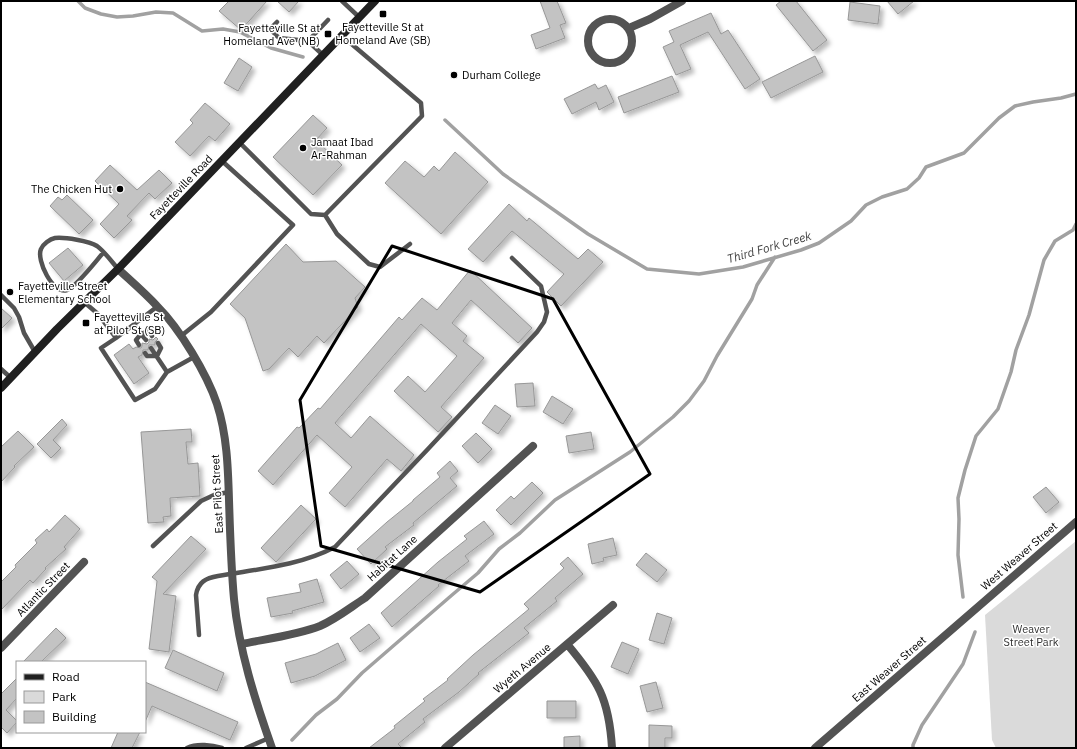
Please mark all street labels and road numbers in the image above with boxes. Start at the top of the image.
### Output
street label: Fayetteville Road [147,152,215,222]
street label: East Pilot Street [208,454,226,534]
street label: West Weaver Street [978,519,1060,593]
street label: Habitat Lane [364,532,420,584]
street label: Atlantic Street [13,559,73,619]
street label: East Weaver Street [849,633,929,705]
street label: Wyeth Avenue [490,640,554,696]

